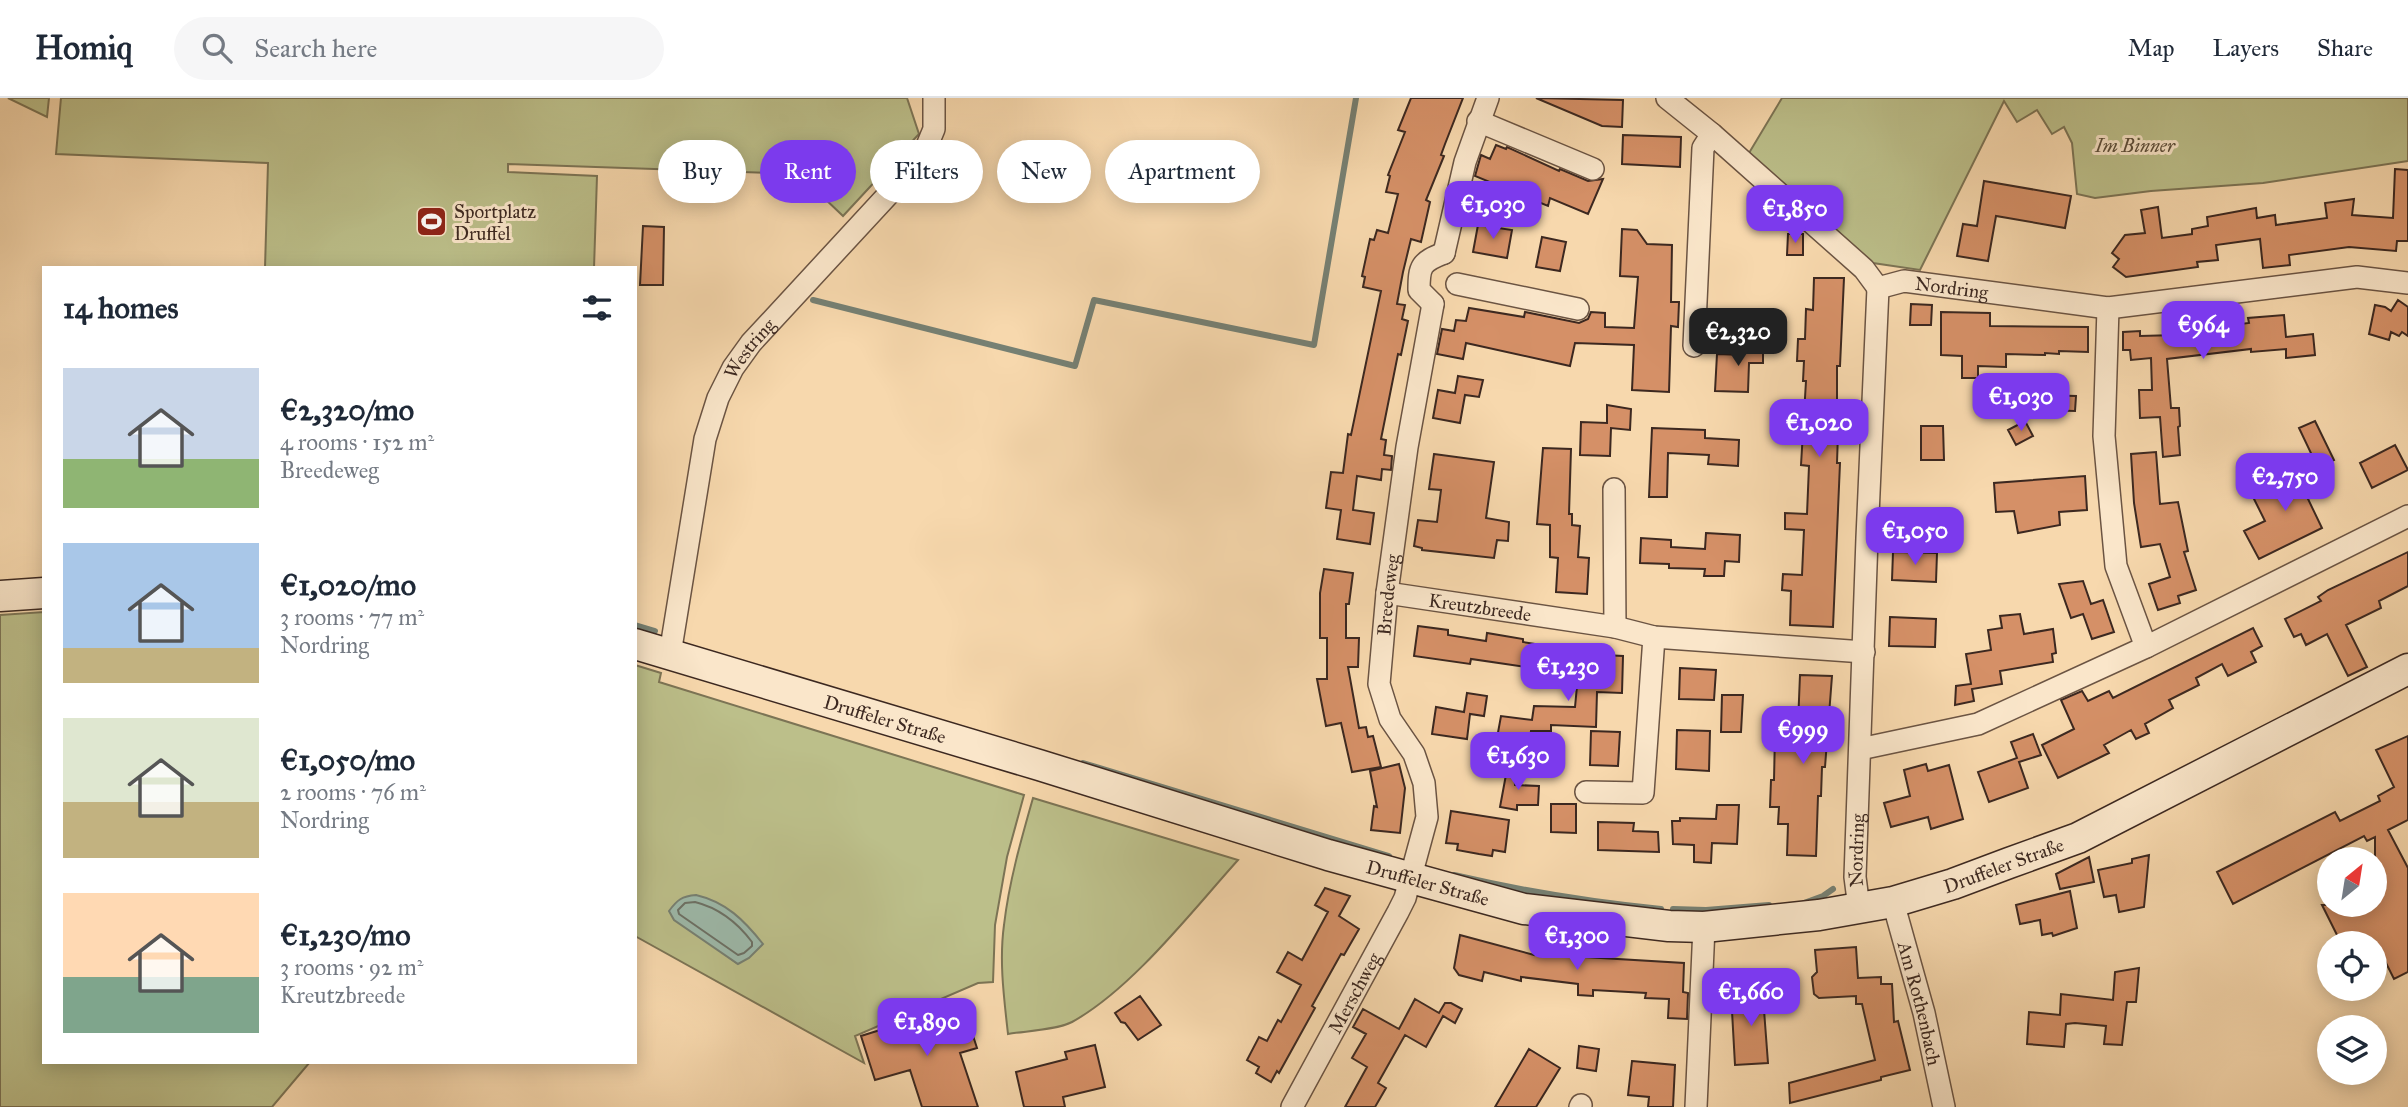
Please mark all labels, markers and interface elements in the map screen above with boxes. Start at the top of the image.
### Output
search box [174,17,664,80]
text: Homiq [35,28,132,68]
icon: search [198,29,236,67]
text: Search here [254,32,377,64]
text: Map [2128,33,2175,63]
text: Layers [2213,33,2279,63]
text: Share [2317,33,2373,63]
park label: Im Binner [2094,134,2176,157]
chip: Buy [658,140,746,203]
chip: Rent [760,140,856,203]
chip: Filters [870,140,983,203]
chip: New [997,140,1091,203]
chip: Apartment [1105,140,1260,203]
pin: €1,030 [1436,181,1550,241]
pin: €1,850 [1738,186,1852,245]
text: €1,030 [1461,190,1525,218]
text: €1,850 [1762,194,1828,222]
place label: Sportplatz Druffel [454,200,536,245]
sports icon: Sportplatz Druffel [414,205,448,239]
street label: Nordring [1914,271,1990,305]
icon: filters [578,289,616,327]
text: 14 homes [63,290,178,326]
pin: €964 [2162,302,2244,361]
pin: €2,320 [1681,308,1795,368]
text: €964 [2178,310,2228,338]
street label: Westring [718,313,781,382]
text: €2,320 [1705,317,1771,345]
pin: €1,030 [1964,374,2078,433]
text: €1,030 [1989,382,2053,410]
text: €2,320/mo [280,392,414,428]
icon: home [119,396,203,480]
pin: €1,020 [1762,400,1876,459]
text: €1,020 [1785,408,1853,436]
text: 4 rooms · 152 m² [280,428,434,456]
pin: €2,750 [2228,454,2342,513]
text: Breedeweg [280,456,379,484]
text: €2,750 [2252,462,2318,490]
pin: €1,050 [1858,508,1972,567]
text: €1,050 [1882,516,1948,544]
street label: Breedeweg [1372,553,1405,637]
text: €1,020/mo [280,567,416,603]
icon: home [119,571,203,655]
street label: Kreutzbreede [1427,588,1533,626]
text: 3 rooms · 77 m² [280,603,424,631]
text: Nordring [280,631,369,659]
pin: €1,230 [1511,644,1625,703]
text: €1,230 [1537,652,1599,680]
street label: Druffeler Straße [821,690,949,748]
pin: €999 [1762,706,1844,766]
text: €999 [1777,715,1829,743]
pin: €1,630 [1461,732,1575,792]
text: €1,630 [1486,741,1550,769]
text: €1,050/mo [280,742,415,778]
icon: home [119,746,203,830]
text: 2 rooms · 76 m² [280,778,426,806]
text: Nordring [280,806,369,834]
street label: Nordring [1843,813,1870,888]
street label: Druffeler Straße [1941,833,2067,898]
north arrow [2317,847,2387,917]
map controls [2317,847,2387,1085]
street label: Druffeler Straße [1364,855,1492,910]
pin: €1,300 [1520,912,1634,972]
text: €1,230/mo [280,917,411,953]
icon: home [119,921,203,1005]
text: €1,300 [1545,921,1609,949]
button: locate [2317,931,2387,1001]
street label: Am Rothenbach [1893,938,1946,1068]
street label: Merschweg [1323,948,1386,1037]
text: 3 rooms · 92 m² [280,953,423,981]
pin: €1,660 [1694,968,1808,1028]
text: €1,660 [1718,977,1784,1005]
text: Kreutzbreede [280,981,405,1009]
pin: €1,890 [870,998,984,1058]
text: €1,890 [894,1007,960,1035]
button: layers [2317,1015,2387,1085]

